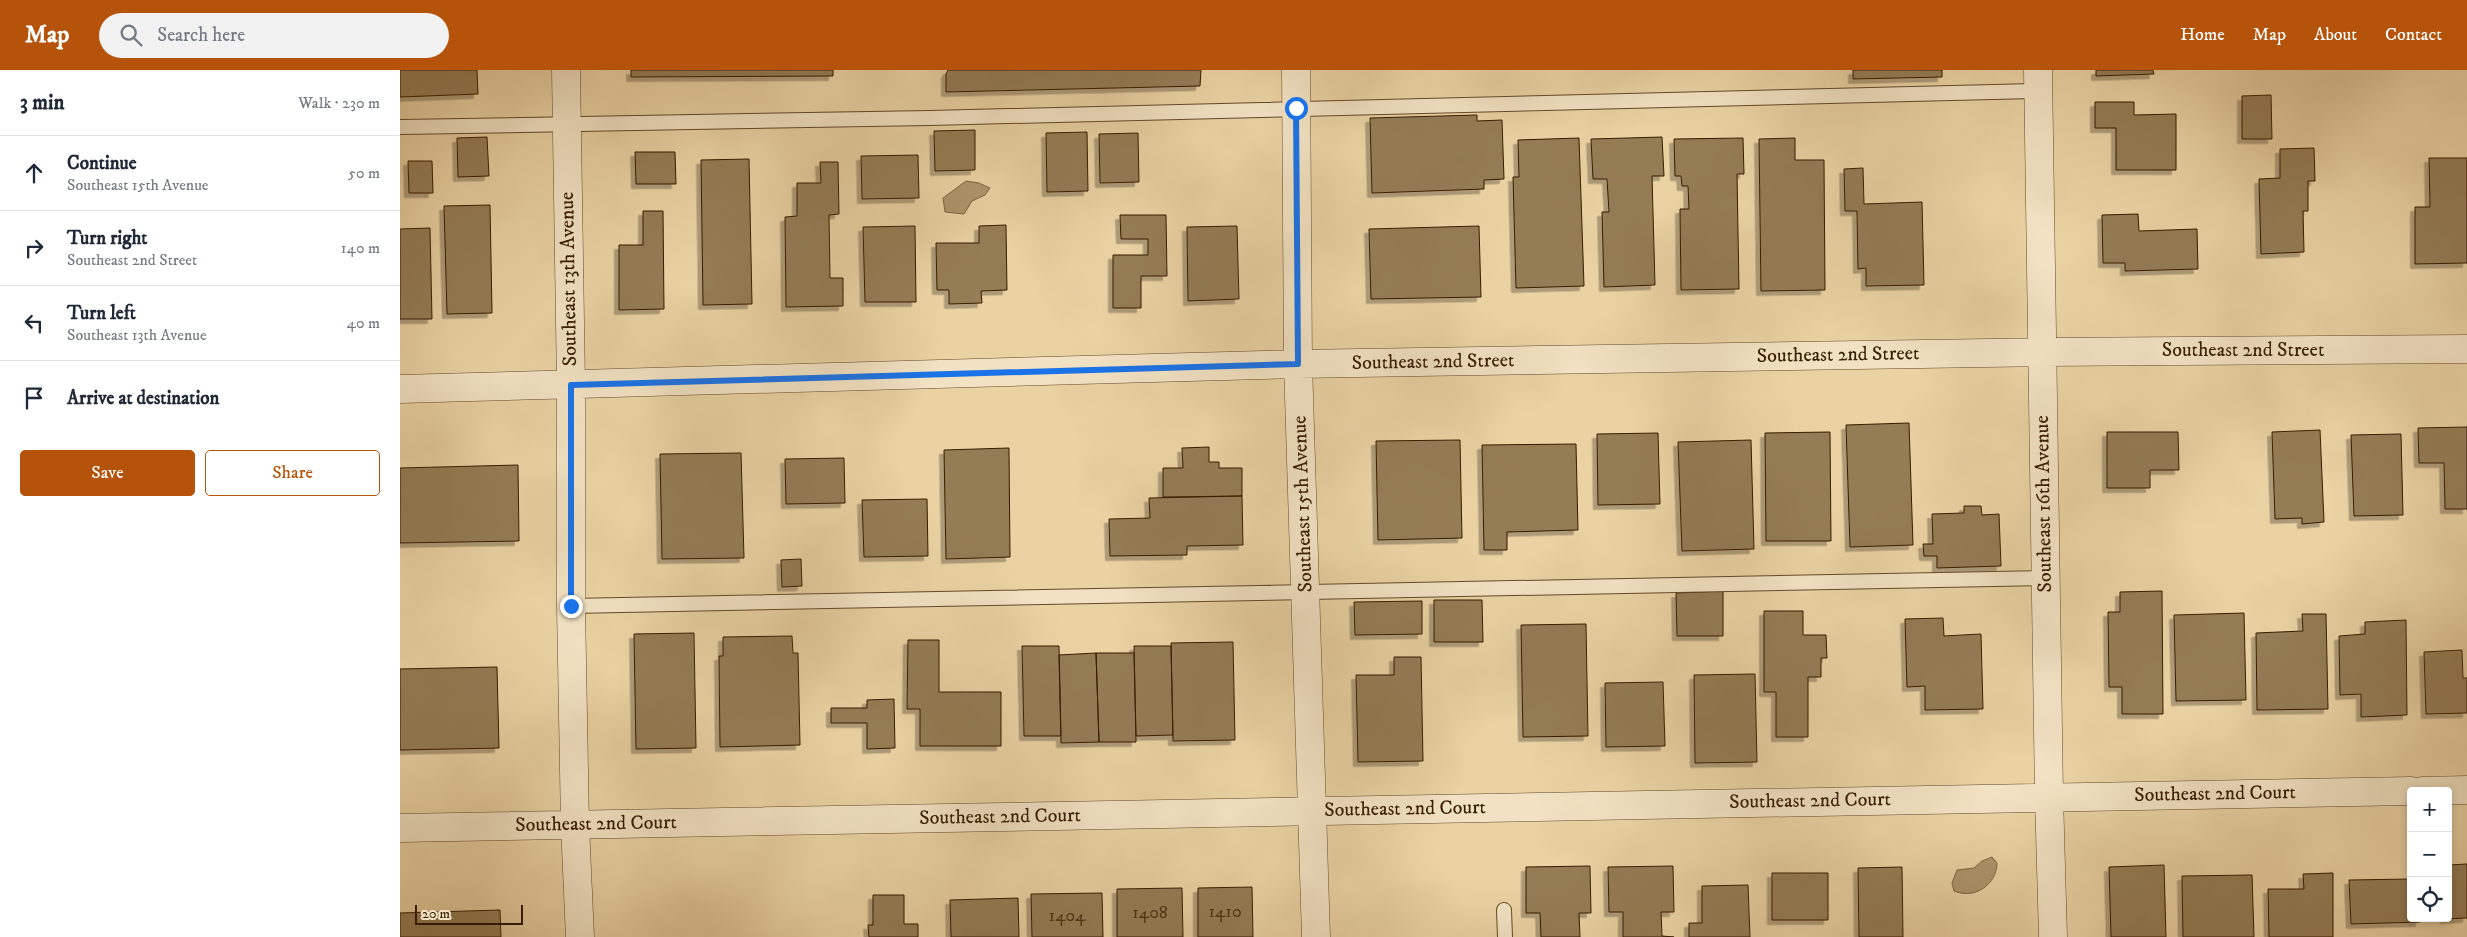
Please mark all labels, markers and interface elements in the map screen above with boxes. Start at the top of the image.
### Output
search box [99,13,449,58]
text: Map [25,20,69,50]
icon: search [117,21,145,49]
text: Search here [157,24,245,47]
text: Home [2180,24,2225,46]
text: Map [2253,24,2286,46]
text: About [2314,24,2357,46]
text: Contact [2385,24,2442,46]
text: 3 min [20,90,65,116]
text: Walk · 230 m [298,93,380,113]
route start [1285,97,1308,120]
text: Continue [67,152,137,175]
icon: ahead [20,159,48,187]
text: 50 m [348,163,380,183]
text: Southeast 15th Avenue [67,175,208,195]
street label: Southeast 13th Avenue [555,192,583,366]
text: Turn right [67,227,147,250]
icon: right [20,234,48,262]
text: 140 m [341,238,380,258]
text: Southeast 2nd Street [67,250,197,270]
text: Turn left [67,302,136,325]
icon: left [20,309,48,337]
text: 40 m [347,313,380,333]
text: Southeast 13th Avenue [67,325,207,345]
street label: Southeast 2nd Street [2162,338,2324,363]
street label: Southeast 2nd Street [1756,341,1920,369]
street label: Southeast 2nd Street [1351,348,1515,376]
icon: arrive [20,384,48,412]
text: Arrive at destination [67,387,219,410]
street label: Southeast 15th Avenue [1287,415,1319,593]
street label: Southeast 16th Avenue [2030,415,2058,593]
button: Save [20,450,195,496]
button: Share [205,450,380,496]
route end [560,595,583,618]
street label: Southeast 2nd Court [2134,780,2296,808]
street label: Southeast 2nd Court [1729,787,1891,815]
map controls [2407,787,2452,922]
button: + [2407,787,2452,832]
street label: Southeast 2nd Court [1324,795,1486,823]
street label: Southeast 2nd Court [919,803,1081,831]
street label: Southeast 2nd Court [515,810,677,838]
button: − [2407,832,2452,877]
button: locate [2407,877,2452,922]
house number: 1410 [1208,901,1242,923]
scale bar [415,902,522,925]
house number: 1408 [1132,902,1168,924]
text: 20 m [422,905,450,923]
house number: 1404 [1049,905,1086,927]

